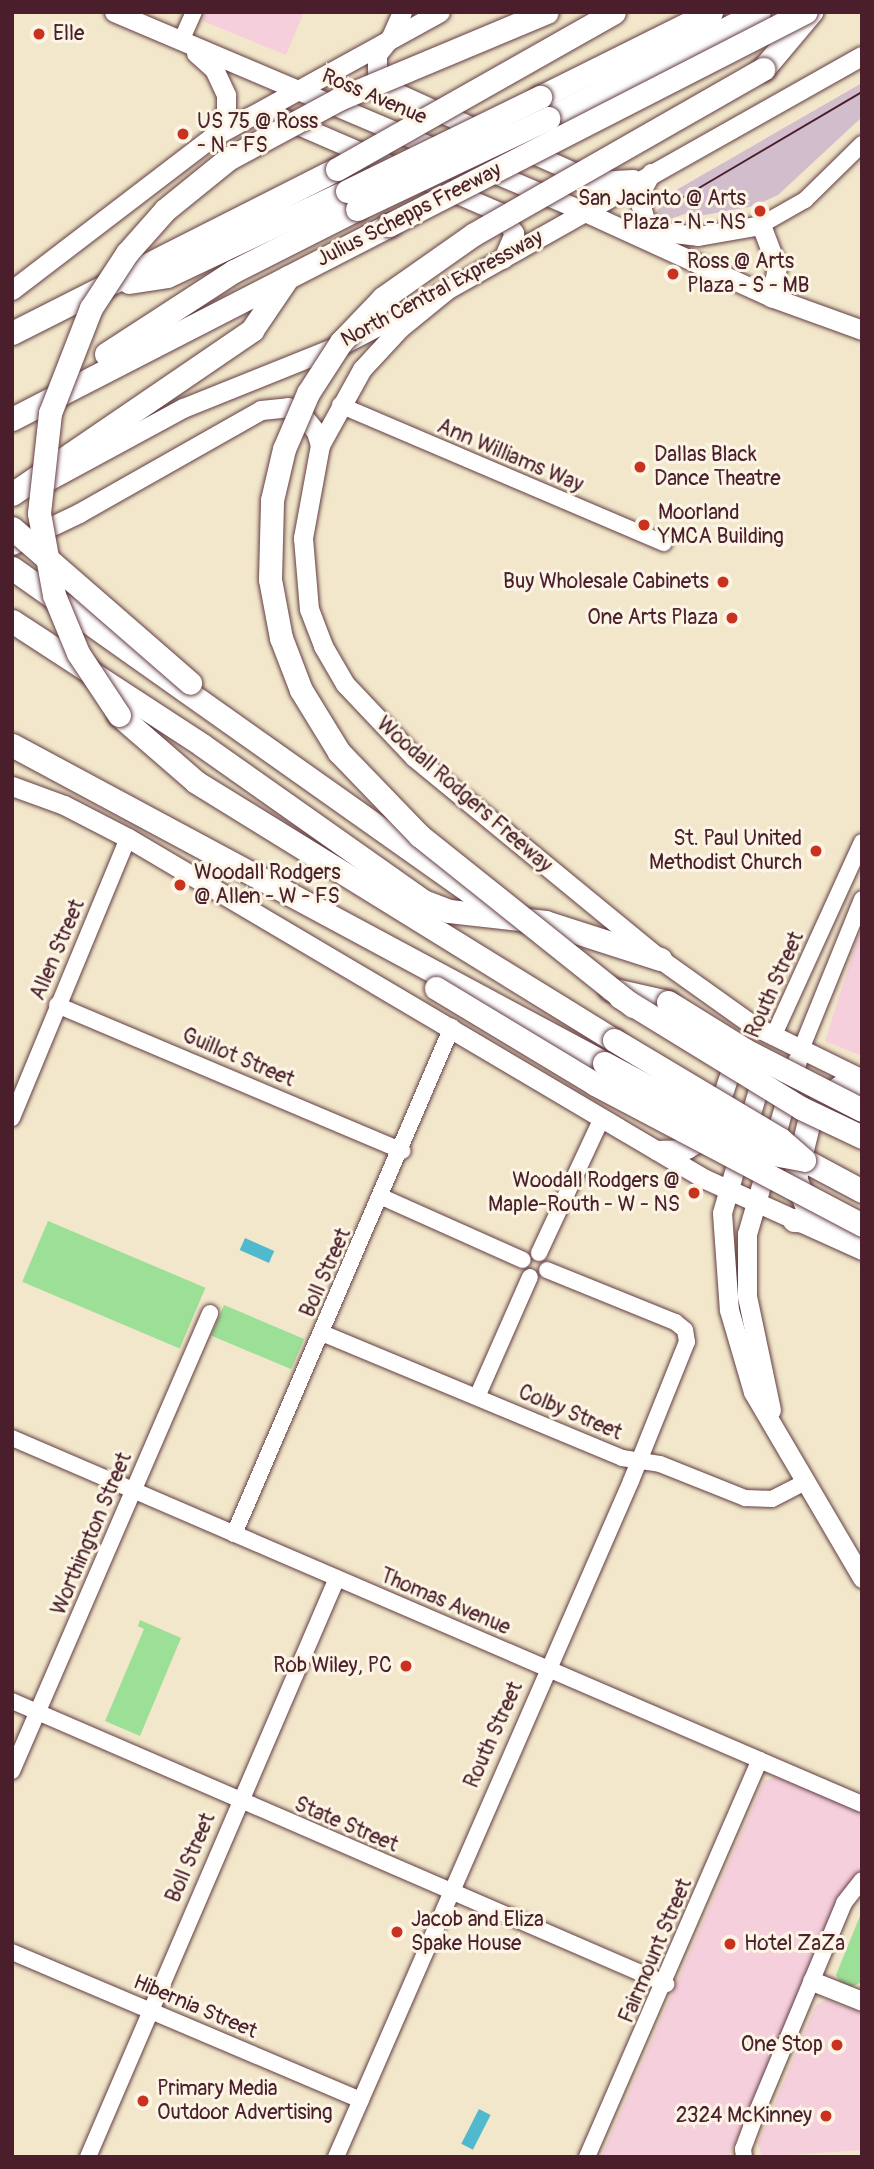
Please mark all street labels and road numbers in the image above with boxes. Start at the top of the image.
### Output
street label: Ross Avenue [318,64,430,130]
street label: Julius Schepps Freeway [312,157,506,273]
street label: North Central Expressway [337,225,547,353]
street label: Ann Williams Way [433,414,587,498]
street label: Woodall Rodgers Freeway [371,712,557,878]
street label: Allen Street [26,896,90,1004]
street label: Routh Street [740,928,810,1042]
street label: Guillot Street [178,1023,298,1093]
street label: Boll Street [295,1225,357,1321]
street label: Colby Street [514,1380,626,1446]
street label: Worthington Street [46,1449,138,1619]
street label: Thomas Avenue [376,1563,514,1641]
street label: Routh Street [459,1678,529,1792]
street label: State Street [290,1792,402,1858]
street label: Boll Street [161,1810,221,1906]
street label: Fairmount Street [614,1875,698,2027]
street label: Hibernia Street [129,1970,261,2044]

